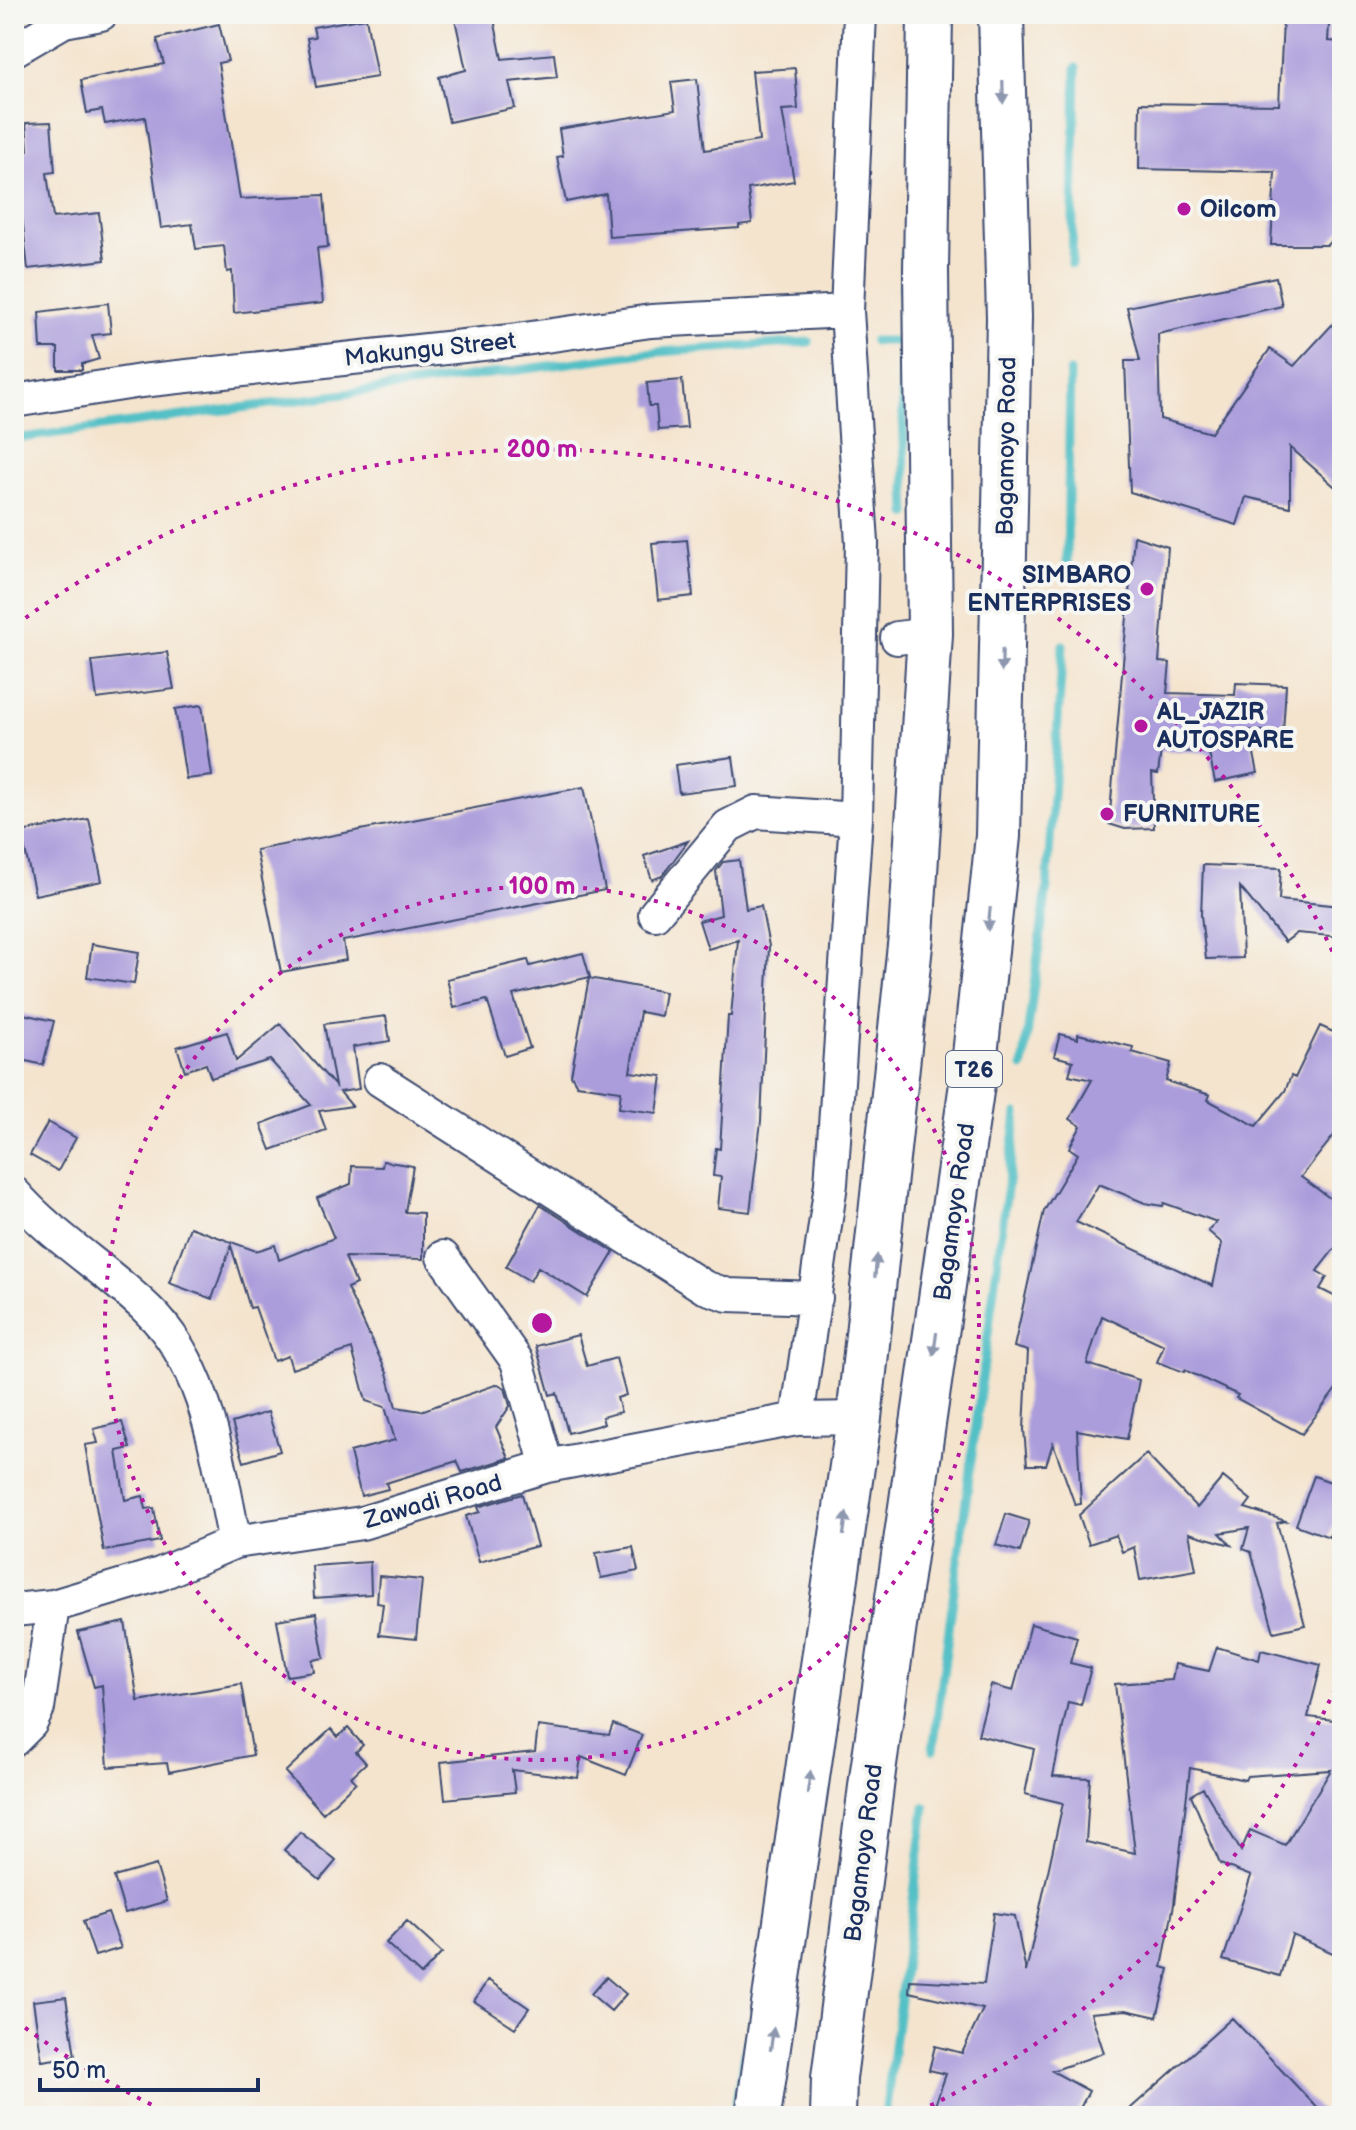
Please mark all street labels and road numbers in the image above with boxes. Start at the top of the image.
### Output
street label: Makungu Street [343,326,518,373]
street label: Bagamoyo Road [990,356,1023,536]
road number: T26 [946,1051,1002,1087]
street label: Bagamoyo Road [928,1121,981,1303]
street label: Zawadi Road [360,1468,505,1535]
street label: Bagamoyo Road [838,1762,889,1944]

